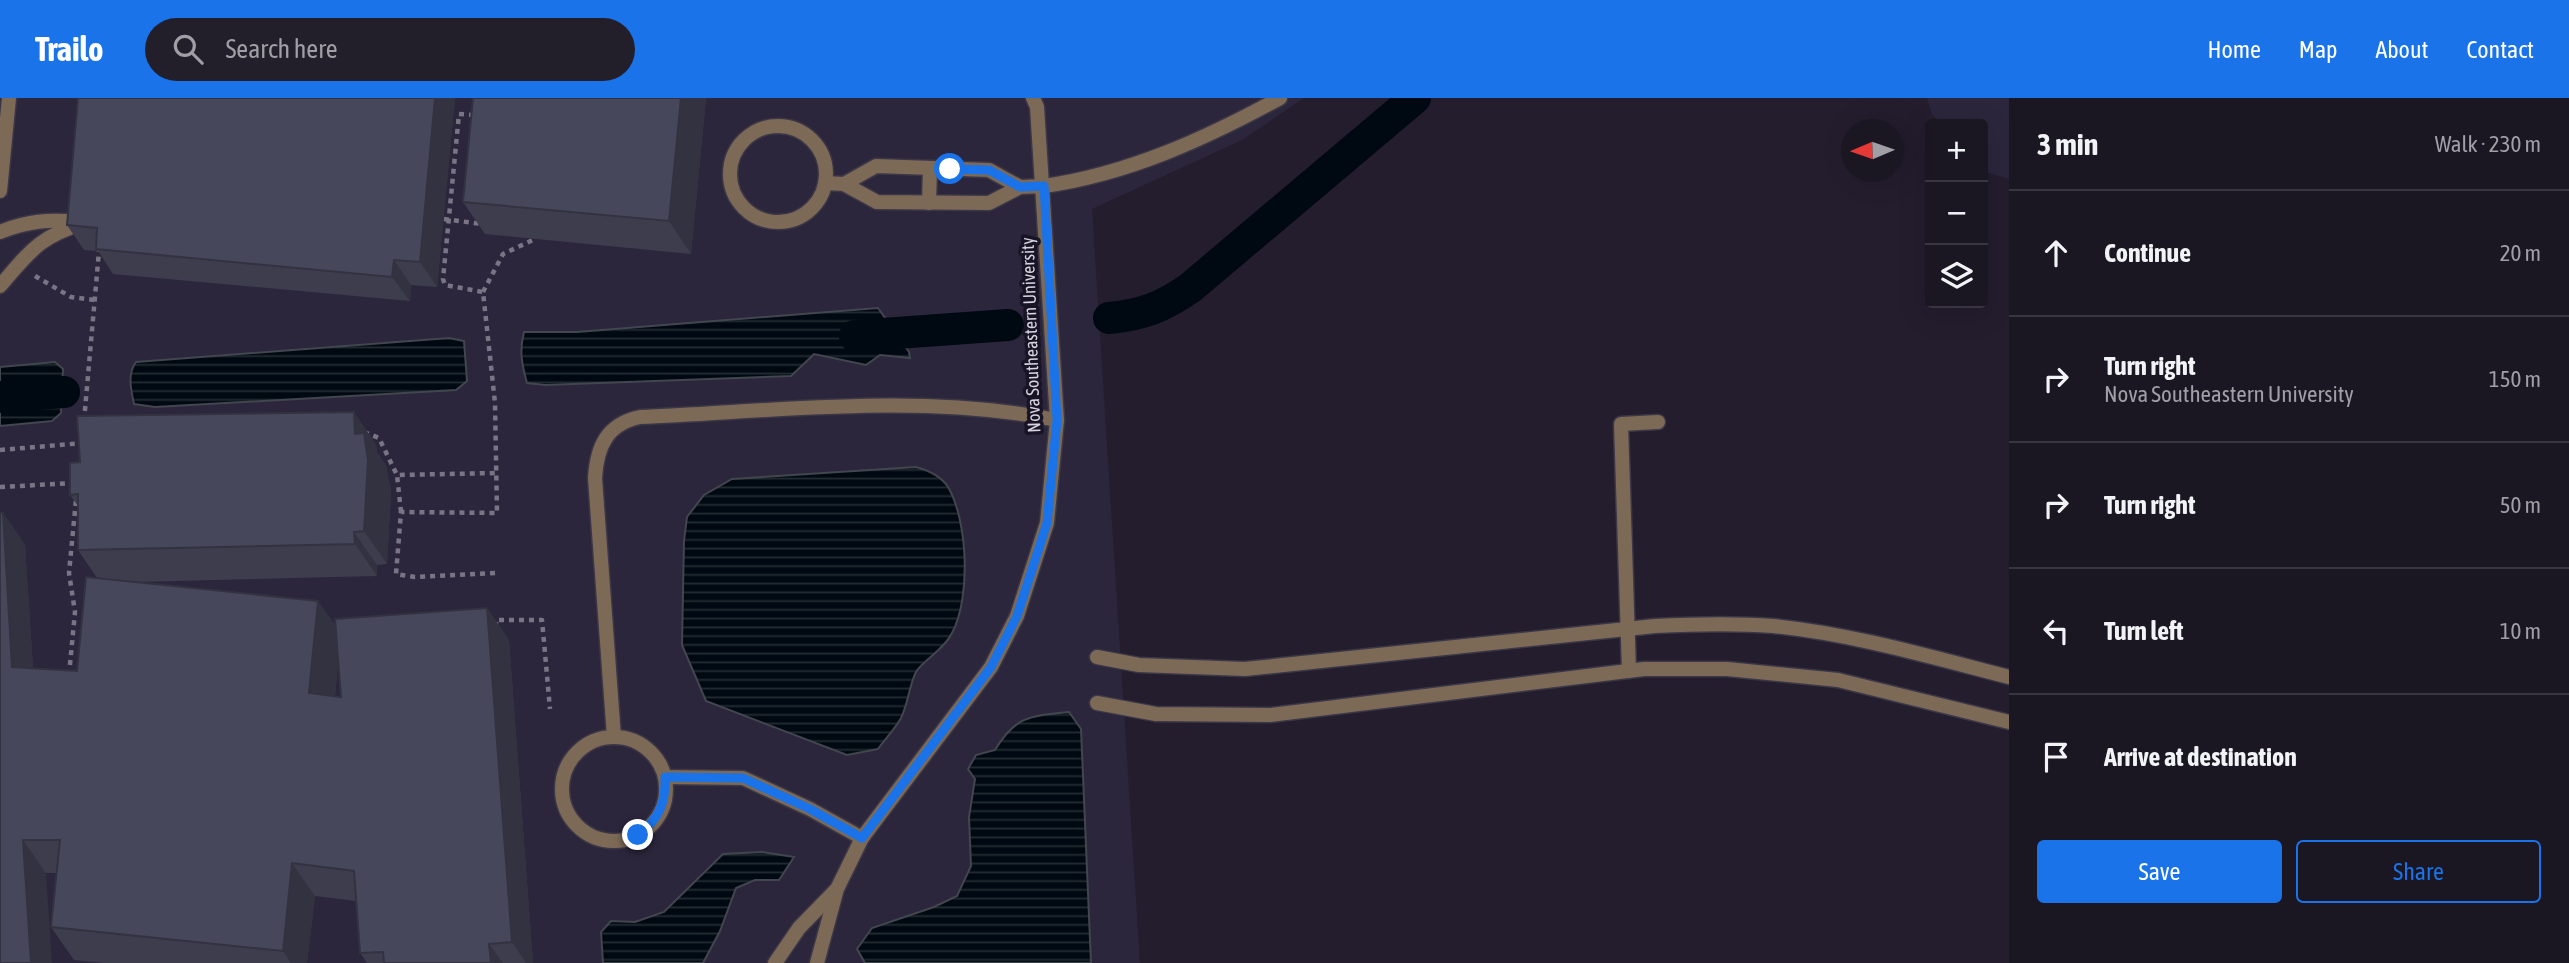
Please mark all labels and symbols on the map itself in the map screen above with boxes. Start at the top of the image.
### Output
north arrow [1841,119,1904,182]
route start [934,153,965,184]
street label: Nova Southeastern University [1017,237,1044,433]
route end [622,819,653,850]

